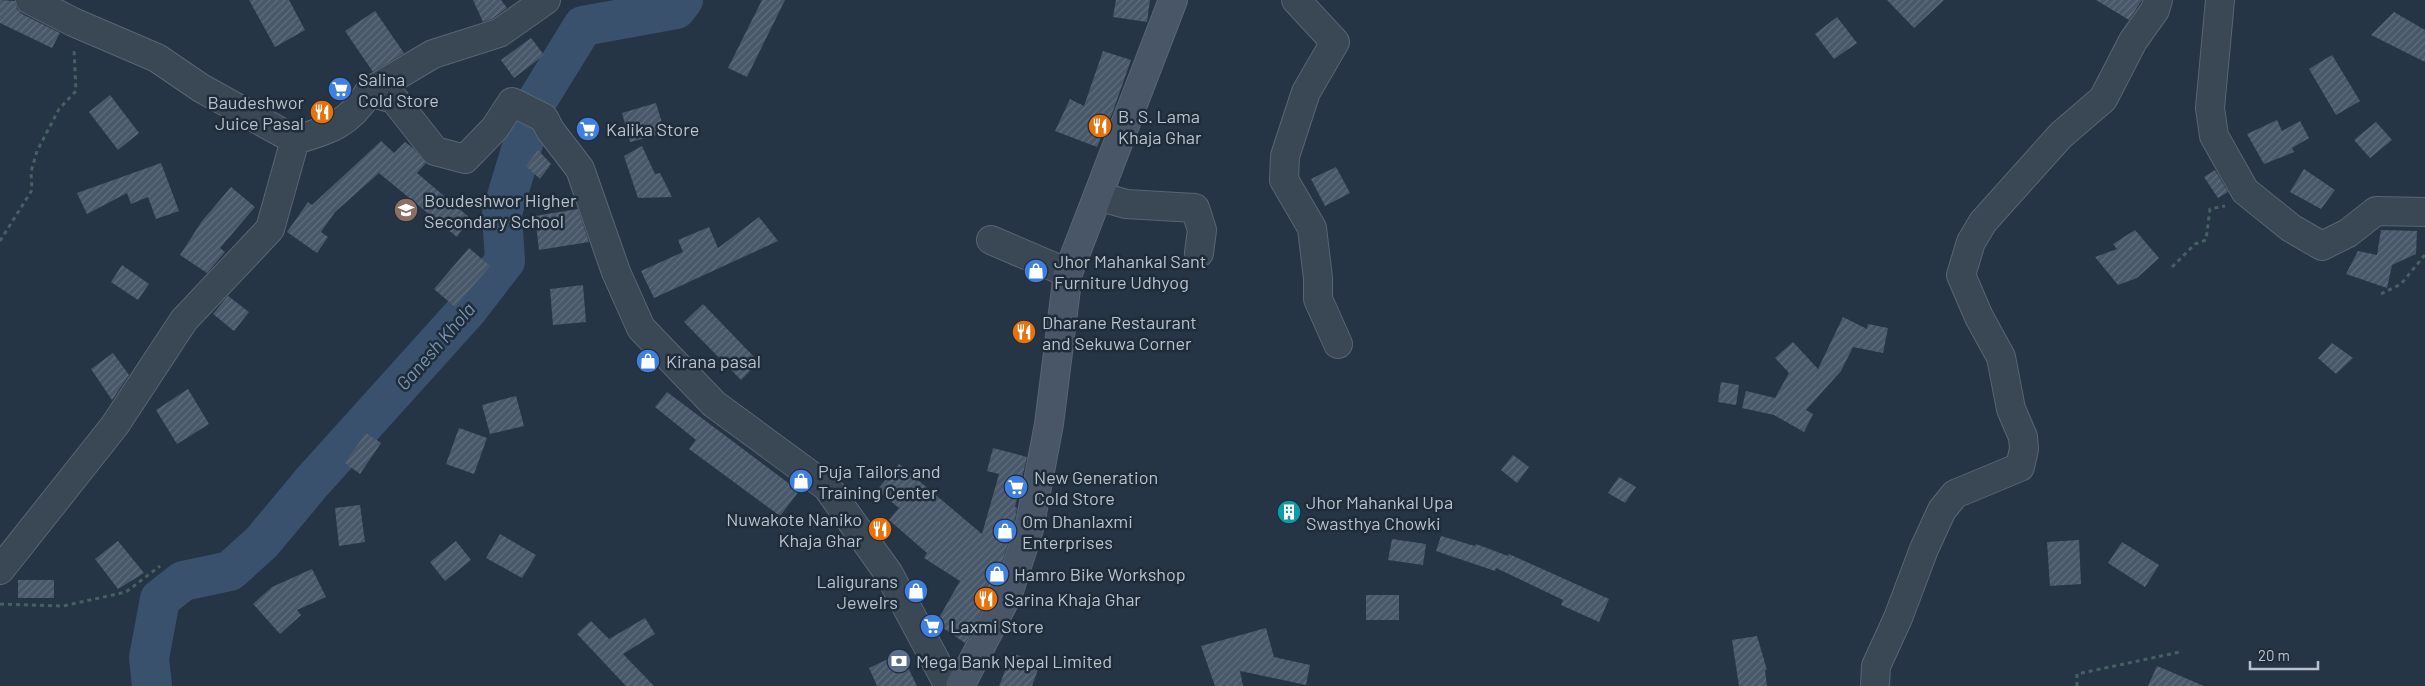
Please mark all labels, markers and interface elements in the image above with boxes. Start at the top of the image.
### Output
place label: Salina Cold Store [358,68,439,111]
supermarket icon: Salina Cold Store [327,76,353,102]
place label: Baudeshwor Juice Pasal [207,91,304,134]
restaurant icon: Baudeshwor Juice Pasal [309,99,335,125]
place label: B. S. Lama Khaja Ghar [1118,105,1202,148]
restaurant icon: B. S. Lama Khaja Ghar [1087,113,1113,139]
supermarket icon: Kalika Store [575,116,601,142]
place label: Kalika Store [606,118,699,140]
place label: Boudeshwor Higher Secondary School [424,189,577,232]
school or university icon: Boudeshwor Higher Secondary School [393,197,419,223]
place label: Jhor Mahankal Sant Furniture Udhyog [1054,250,1206,293]
shop icon: Jhor Mahankal Sant Furniture Udhyog [1023,258,1049,284]
water label: Ganesh Khola [391,298,479,394]
place label: Dharane Restaurant and Sekuwa Corner [1042,311,1197,354]
restaurant icon: Dharane Restaurant and Sekuwa Corner [1011,319,1037,345]
shop icon: Kirana pasal [635,348,661,374]
place label: Kirana pasal [666,350,761,372]
place label: Puja Tailors and Training Center [818,460,941,503]
place label: New Generation Cold Store [1034,466,1158,509]
shop icon: Puja Tailors and Training Center [788,468,814,494]
supermarket icon: New Generation Cold Store [1003,474,1029,500]
place label: Jhor Mahankal Upa Swasthya Chowki [1306,491,1453,534]
building icon: Jhor Mahankal Upa Swasthya Chowki [1276,499,1302,525]
place label: Nuwakote Naniko Khaja Ghar [726,508,862,551]
place label: Om Dhanlaxmi Enterprises [1022,510,1133,553]
restaurant icon: Nuwakote Naniko Khaja Ghar [867,516,893,542]
shop icon: Om Dhanlaxmi Enterprises [992,518,1018,544]
shop icon: Hamro Bike Workshop [984,561,1010,587]
place label: Hamro Bike Workshop [1014,563,1186,585]
place label: Laligurans Jewelrs [816,570,898,613]
shop icon: Laligurans Jewelrs [903,578,929,604]
restaurant icon: Sarina Khaja Ghar [973,586,999,612]
place label: Sarina Khaja Ghar [1004,588,1141,610]
supermarket icon: Laxmi Store [919,613,945,639]
place label: Laxmi Store [950,615,1044,637]
scale bar [2250,638,2318,670]
text: 20 m [2258,646,2290,664]
bank icon: Mega Bank Nepal Limited [886,648,912,674]
place label: Mega Bank Nepal Limited [916,650,1112,672]

